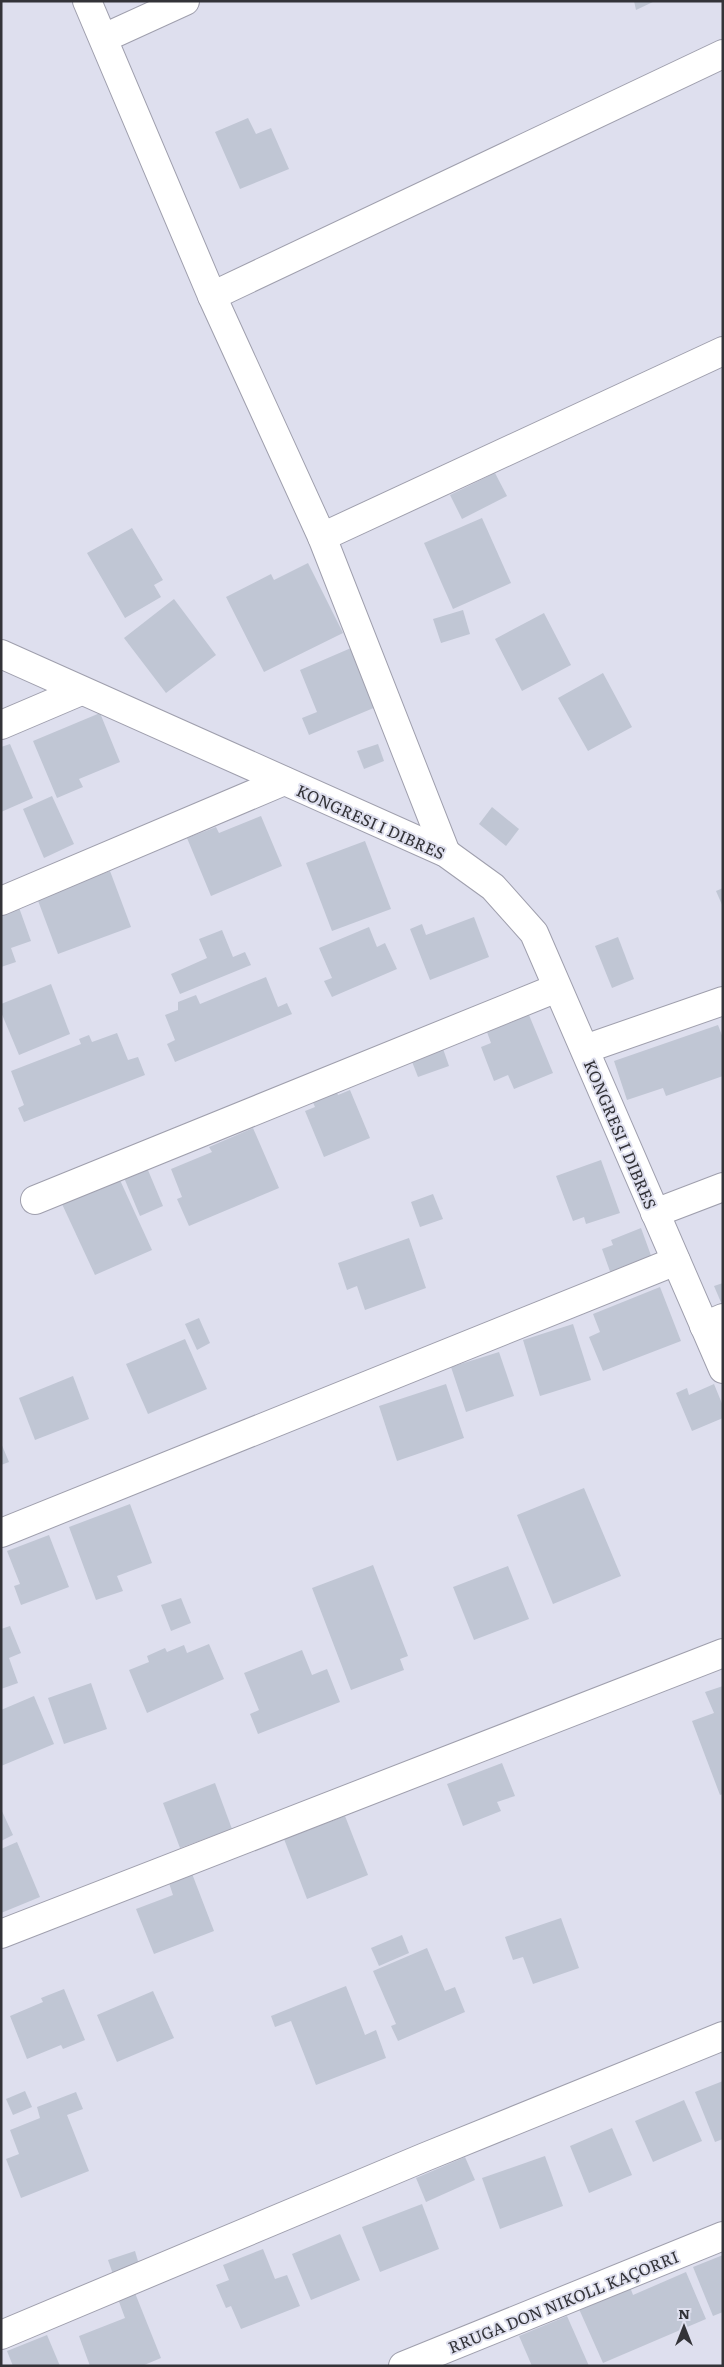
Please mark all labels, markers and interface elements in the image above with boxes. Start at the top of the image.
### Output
street label: KONGRESI I DIBRES [293,777,449,865]
street label: KONGRESI I DIBRES [579,1056,663,1212]
street label: RRUGA DON NIKOLL KAÇORRI [444,2244,682,2358]
north arrow [659,2302,709,2352]
text: N [678,2303,690,2323]

